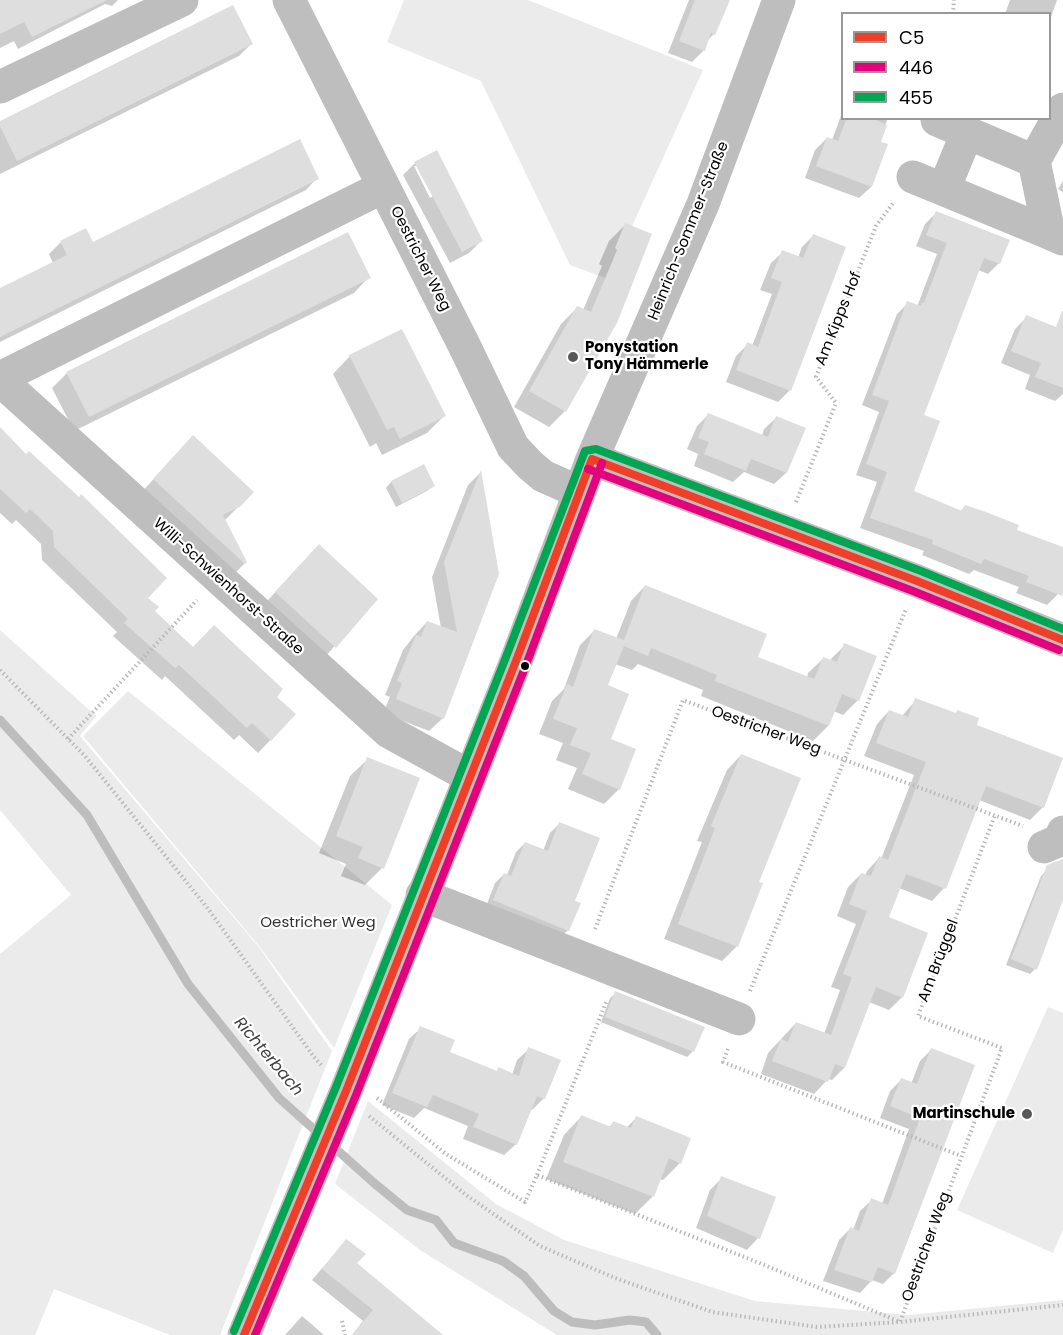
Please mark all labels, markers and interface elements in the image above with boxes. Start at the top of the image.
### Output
legend [841,12,1051,120]
text: C5 [899,25,924,50]
text: 446 [899,55,933,80]
text: 455 [899,85,933,110]
street label: Heinrich-Sommer-Straße [645,139,733,323]
street label: Oestricher Weg [386,204,454,314]
street label: Am Kipps Hof [812,270,866,368]
place label: Ponystation Tony Hämmerle [585,339,708,374]
marker: Ponystation Tony Hämmerle [566,350,580,364]
street label: Willi-Schwienhorst-Straße [149,515,307,659]
unlabelled marker [519,660,531,672]
street label: Oestricher Weg [709,703,823,759]
park label: Oestricher Weg [260,914,376,932]
street label: Am Brüggel [915,917,963,1005]
water label: Richterbach [229,1014,307,1100]
place label: Martinschule [913,1105,1015,1123]
marker: Martinschule [1020,1107,1034,1121]
street label: Oestricher Weg [899,1190,955,1304]

